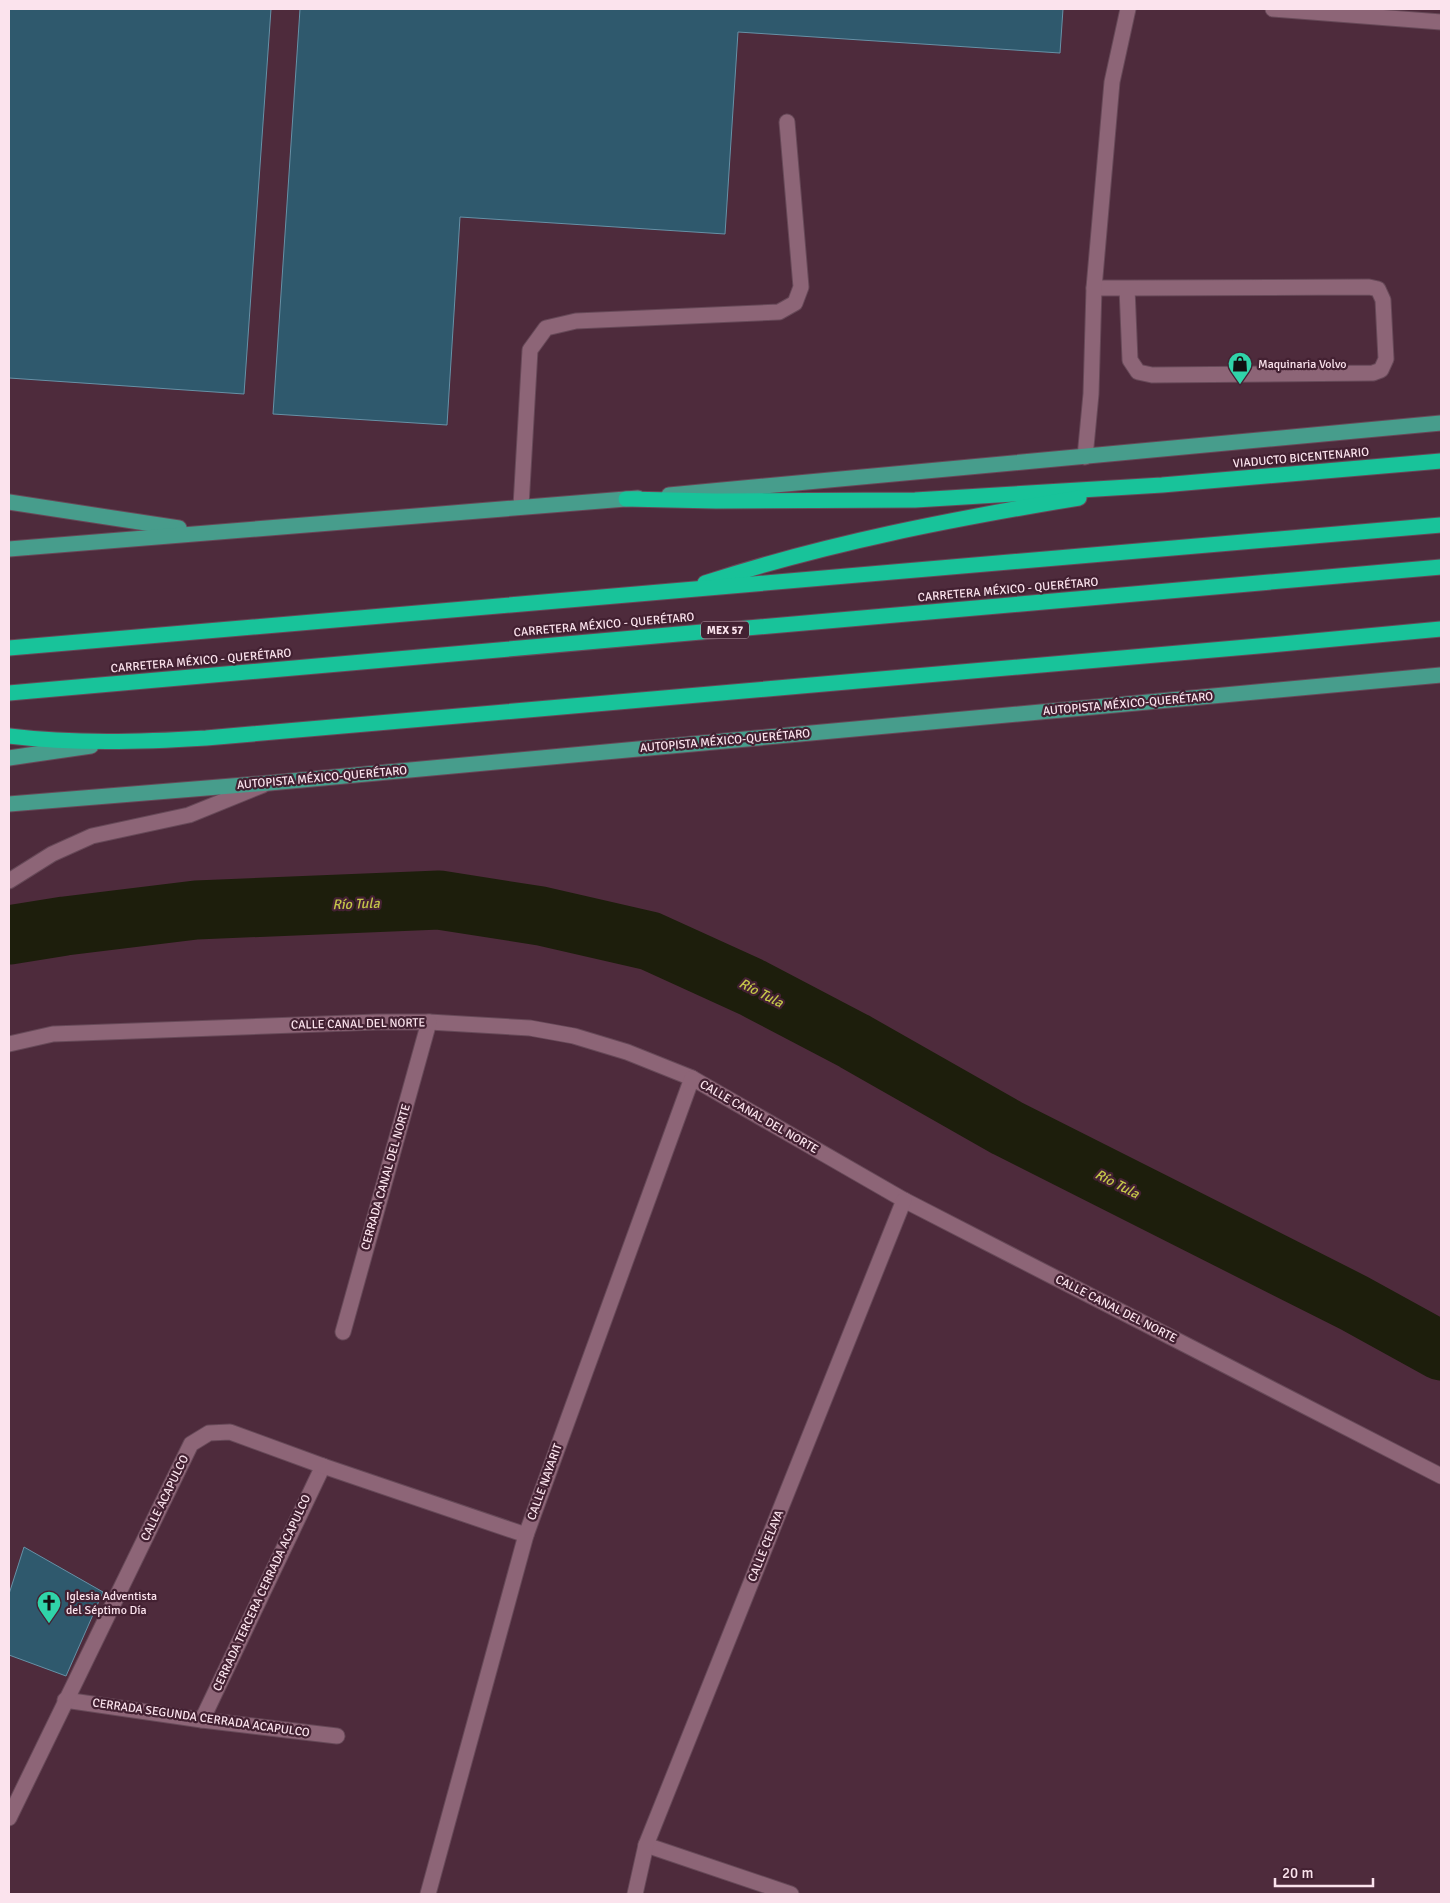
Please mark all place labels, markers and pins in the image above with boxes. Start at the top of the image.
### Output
shop icon: Maquinaria Volvo [1227,351,1253,385]
place label: Maquinaria Volvo [1258,357,1347,372]
place label: Iglesia Adventista del Séptimo Día [66,1589,157,1618]
church icon: Iglesia Adventista del Séptimo Día [36,1590,62,1624]

